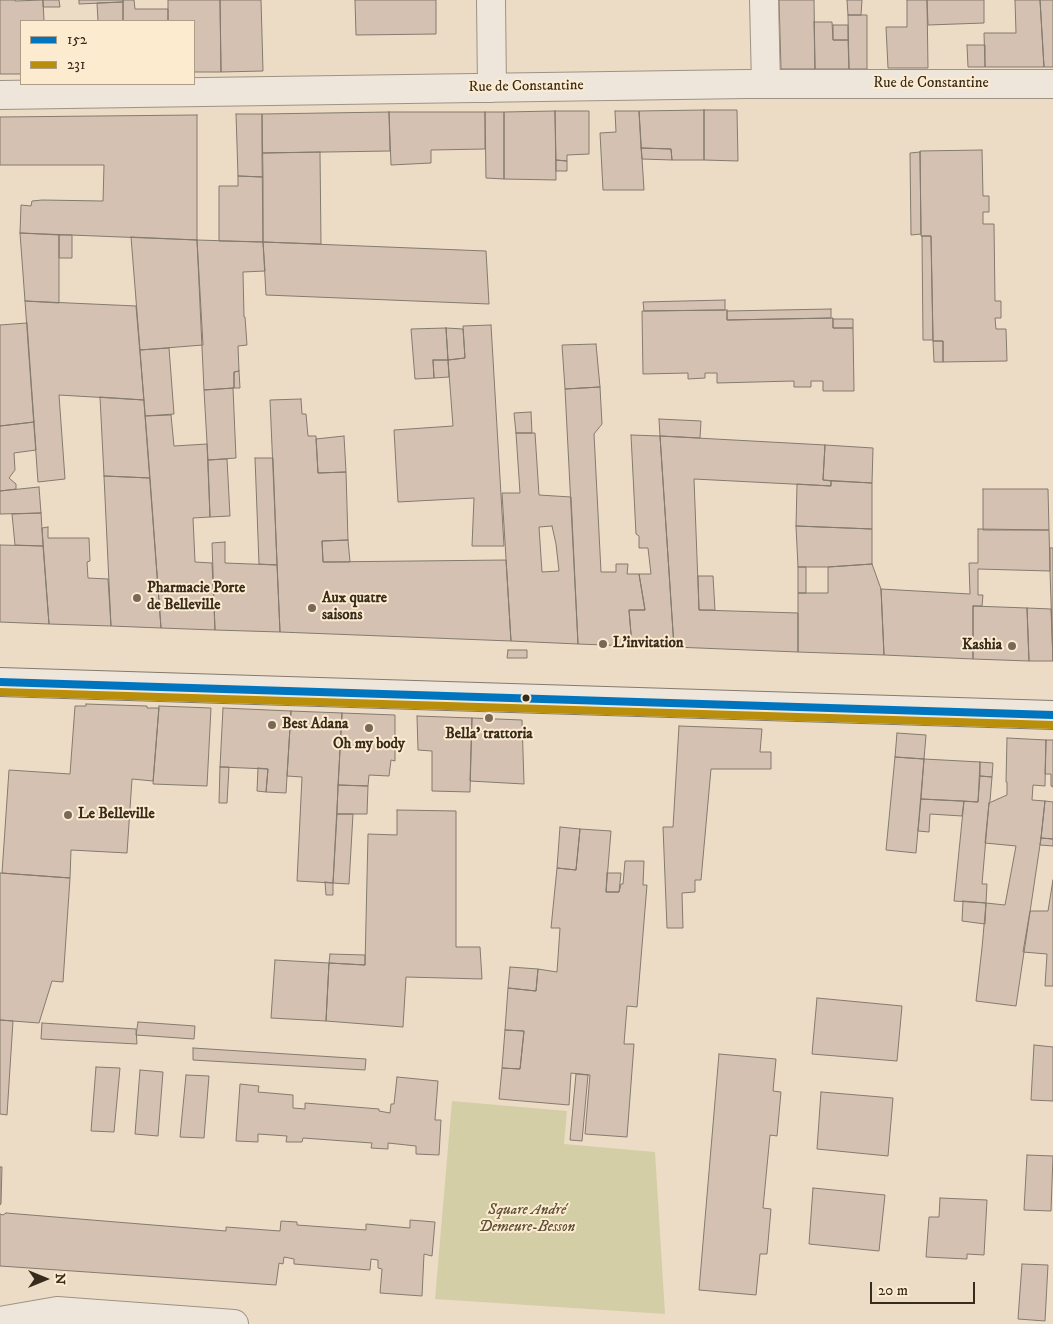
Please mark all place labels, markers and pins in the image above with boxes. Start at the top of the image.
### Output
place label: Pharmacie Porte de Belleville [147,580,245,615]
place label: Aux quatre saisons [322,590,387,625]
marker: Pharmacie Porte de Belleville [131,592,143,604]
marker: Aux quatre saisons [306,602,318,614]
place label: L’invitation [613,635,684,653]
place label: Kashia [962,637,1002,655]
marker: L’invitation [597,638,609,650]
marker: Kashia [1006,640,1018,652]
unlabelled marker [521,693,531,703]
marker: Bella' trattoria [483,712,495,724]
place label: Best Adana [282,716,348,734]
marker: Best Adana [266,719,278,731]
marker: Oh my body [363,722,375,734]
place label: Bella' trattoria [445,726,533,744]
place label: Oh my body [333,736,405,754]
place label: Le Belleville [78,806,155,824]
marker: Le Belleville [62,809,74,821]

